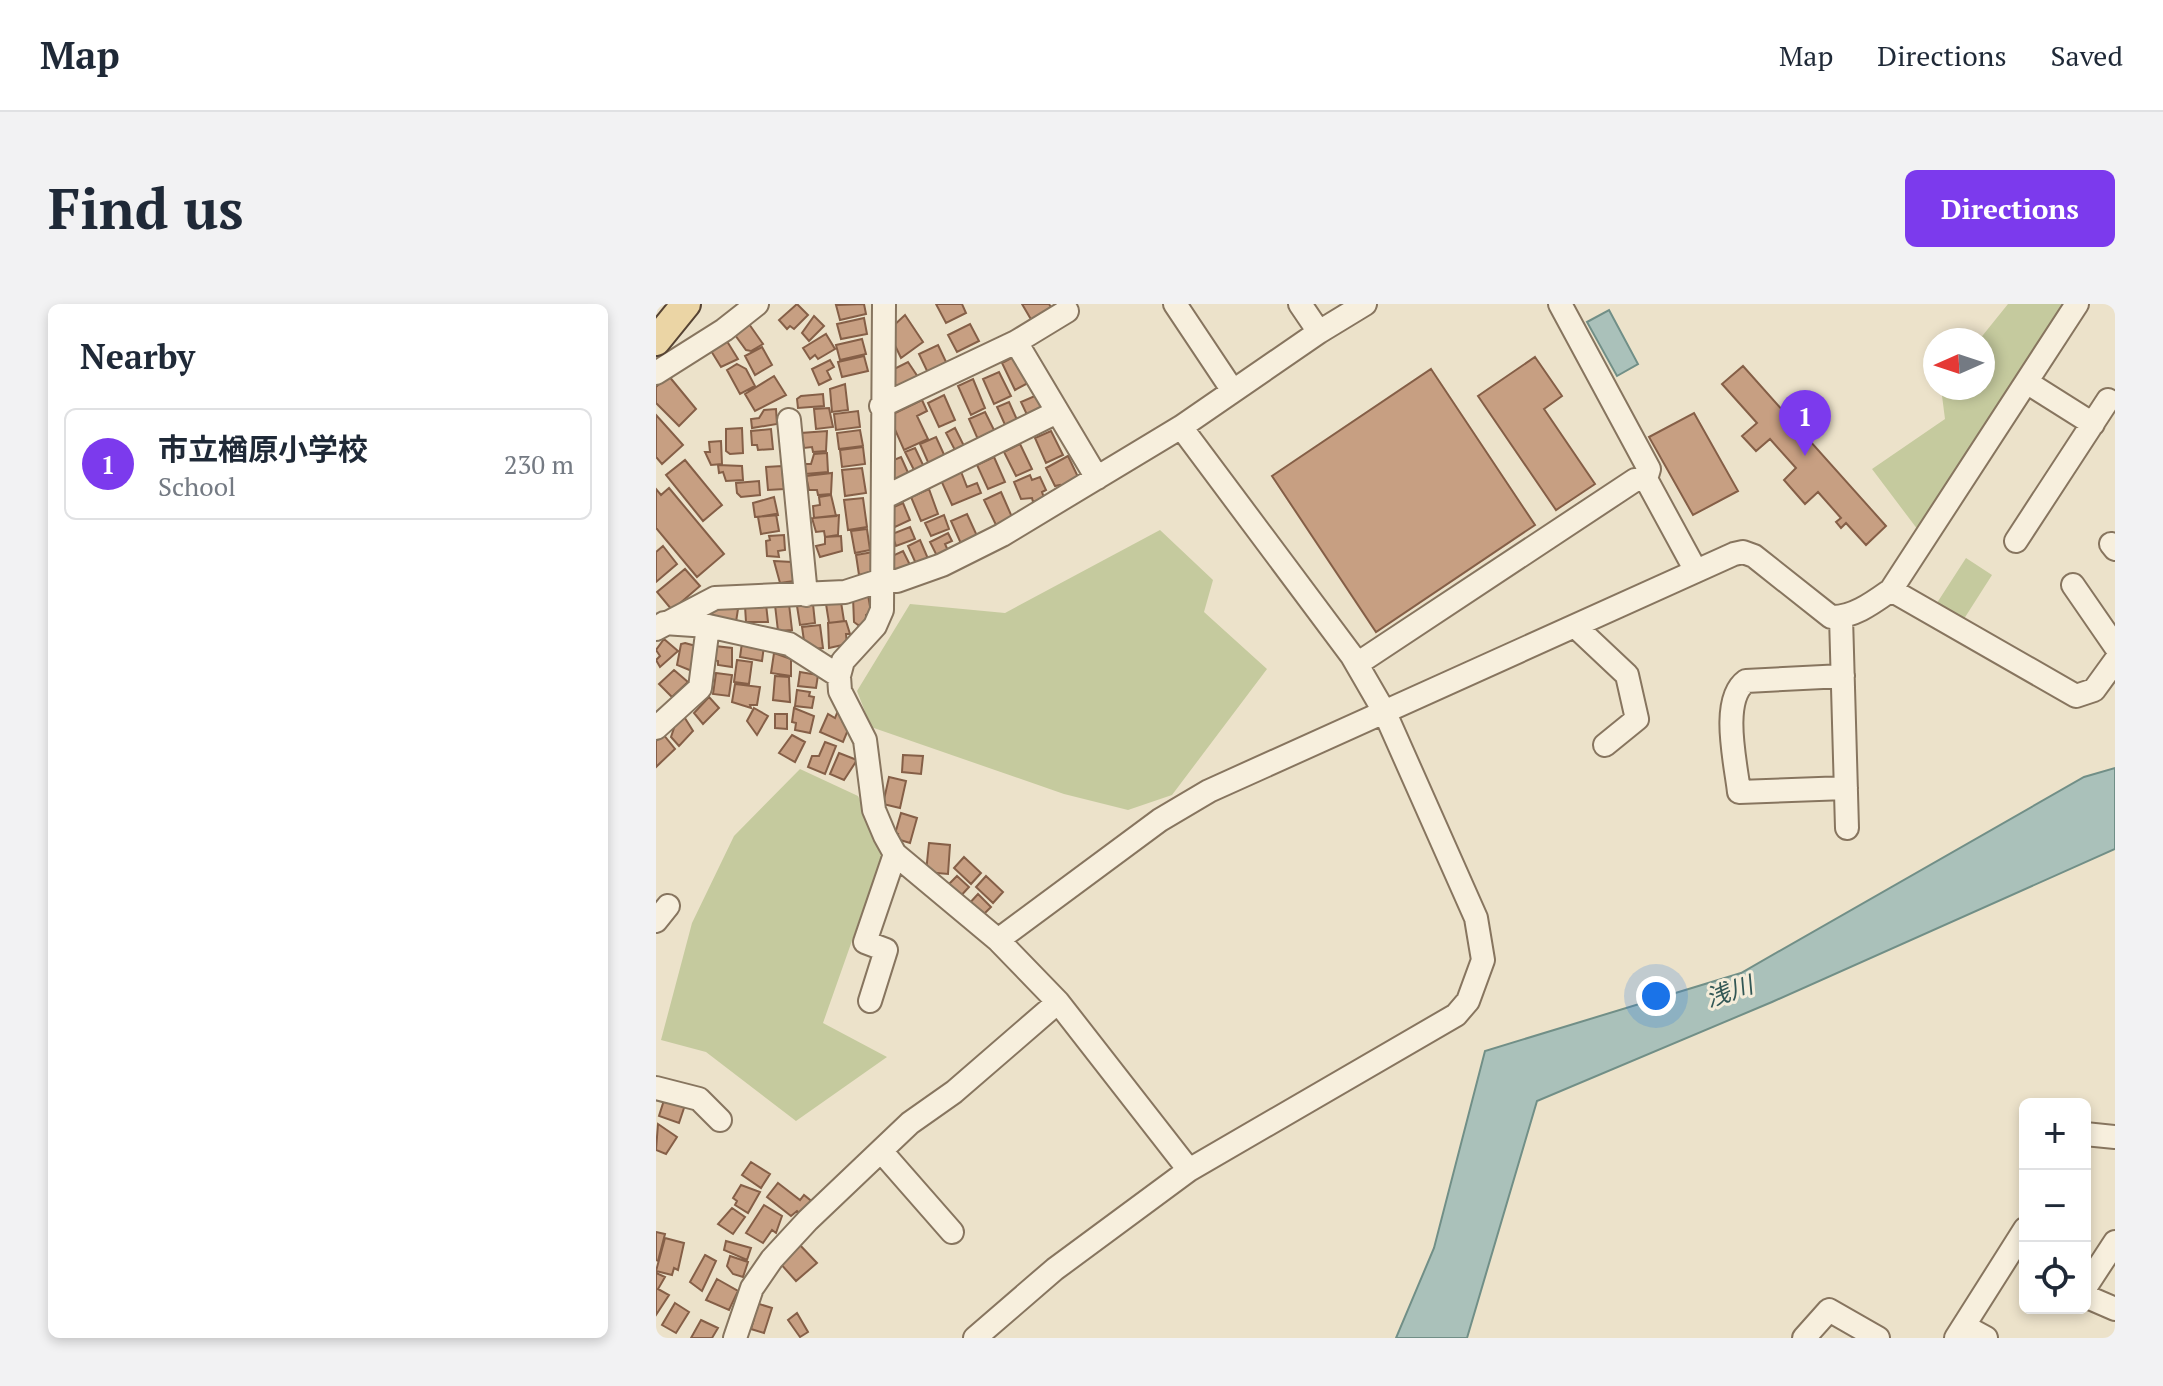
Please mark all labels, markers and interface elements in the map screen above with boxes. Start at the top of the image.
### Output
text: Map [40,30,120,80]
text: Map [1779,37,1833,74]
text: Directions [1877,37,2007,74]
text: Saved [2051,37,2123,74]
button: Directions [1905,170,2115,247]
text: Find us [48,171,244,245]
north arrow [1923,328,1995,400]
text: Nearby [80,334,195,379]
pin: 1 [1779,390,1831,456]
text: 市立楢原小学校 [158,429,368,469]
text: 1 [101,447,115,481]
text: 230 m [504,447,574,481]
text: School [158,469,236,503]
water label: 浅川 [1701,967,1760,1014]
your location [1636,976,1676,1016]
map controls [2019,1098,2091,1314]
button: + [2019,1098,2091,1170]
button: − [2019,1170,2091,1242]
button: locate [2019,1242,2091,1314]

